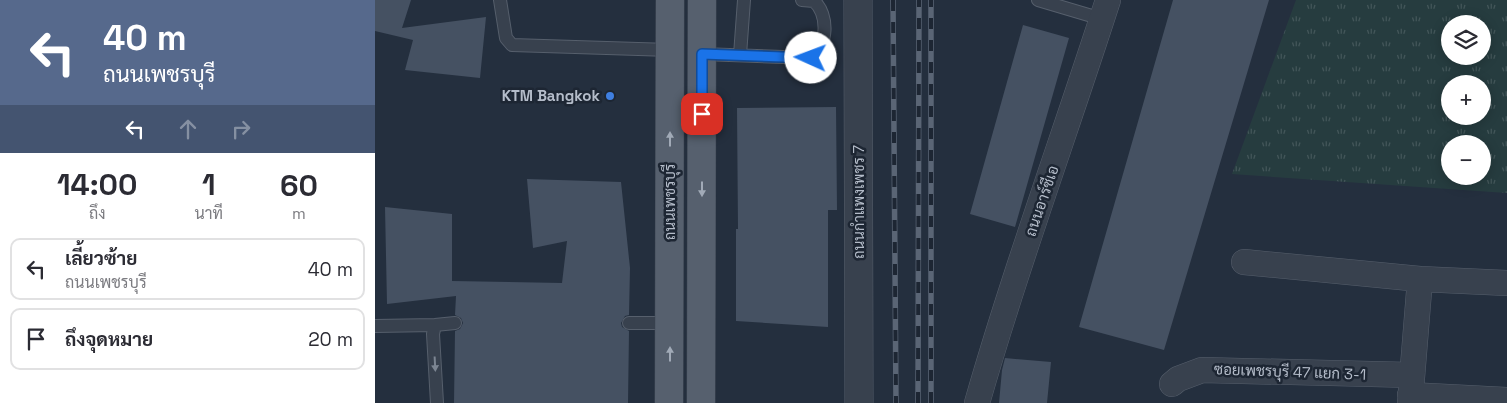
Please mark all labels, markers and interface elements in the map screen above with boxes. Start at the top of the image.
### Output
map controls [1441,15,1491,185]
button: layers [1441,15,1491,65]
text: 40 m [103,16,187,60]
icon: left [20,20,85,85]
position arrow [784,31,836,83]
text: ถนนเพชรบุรี [103,60,215,88]
button: + [1441,75,1491,125]
place label: KTM Bangkok [502,86,601,105]
marker: KTM Bangkok [604,90,616,102]
pin [681,93,723,135]
icon: arrive [688,100,716,128]
icon: left [121,115,149,143]
icon: ahead [174,115,202,143]
icon: right [227,115,255,143]
one-way arrow [666,131,674,147]
button: − [1441,135,1491,185]
street label: ถนนกำแพงเพชร 7 [849,145,868,259]
street label: ถนนอาร์ซีเอ [1021,163,1063,239]
street label: ถนนเพชรบุรี [660,164,681,240]
text: 14:00 [57,165,137,204]
text: 1 [202,165,216,204]
text: 60 [280,166,318,205]
one-way arrow [698,181,706,197]
text: ถึง [89,203,106,224]
text: นาที [195,203,223,224]
text: m [292,203,306,224]
text: เลี้ยวซ้าย [65,246,137,271]
icon: left [22,255,50,283]
text: 40 m [308,257,353,282]
text: ถนนเพชรบุรี [65,272,147,293]
icon: arrive [22,325,50,353]
text: ถึงจุดหมาย [65,327,153,352]
text: 20 m [308,327,353,352]
one-way arrow [666,346,674,362]
one-way arrow [432,356,440,372]
street label: ซอยเพชรบุรี 47 แยก 3-1 [1213,359,1366,386]

